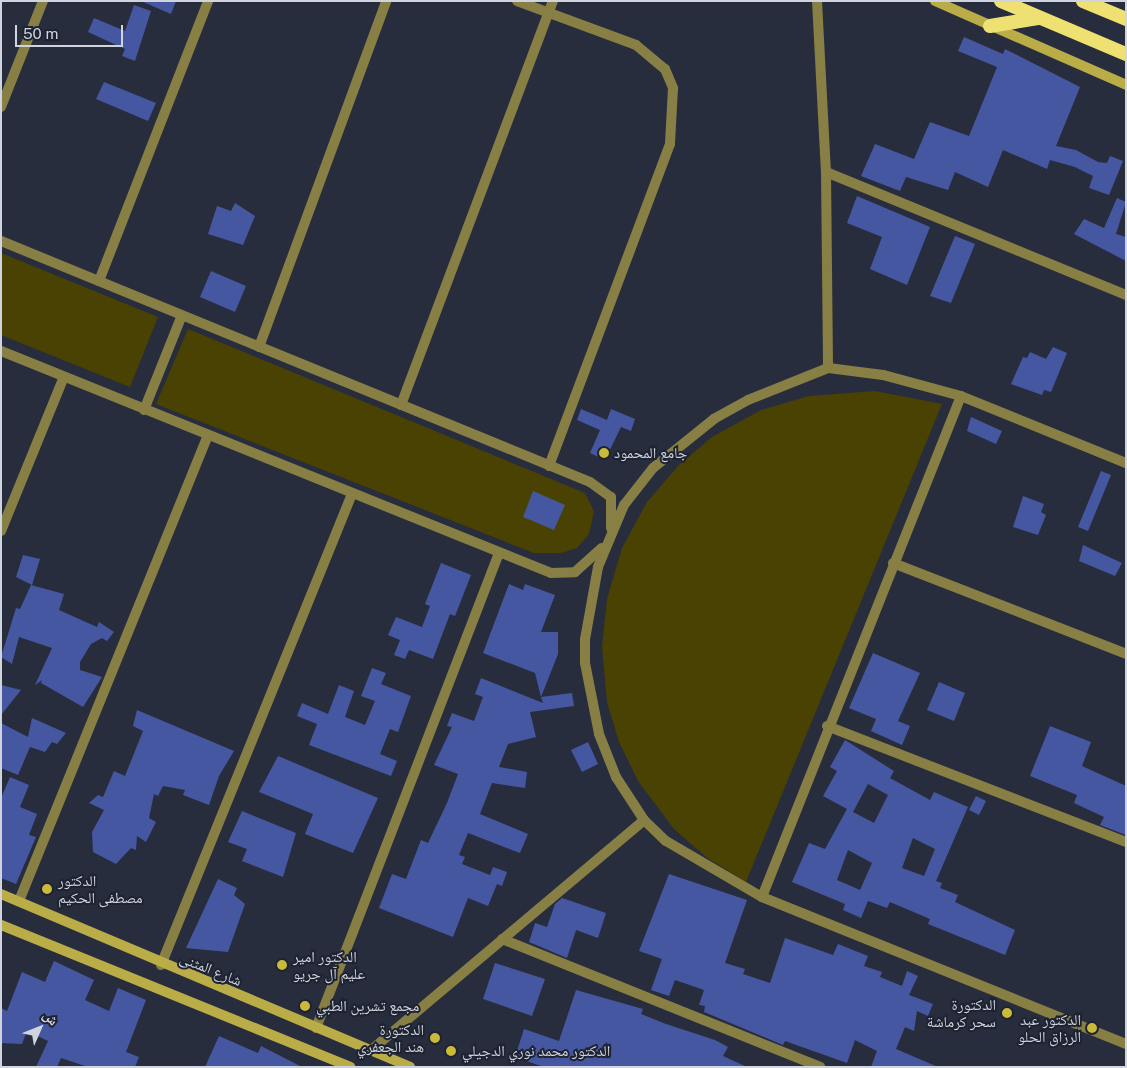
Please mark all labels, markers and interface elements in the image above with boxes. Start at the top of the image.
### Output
scale bar [18,15,125,47]
text: 50 m [23,25,58,42]
place label: جامع المحمود [614,444,687,462]
marker: جامع المحمود [598,447,610,459]
place label: الدكتور مصطفى الحكيم [58,871,143,906]
marker: الدكتور مصطفى الحكيم [40,882,54,896]
place label: الدكتور امير عليم آل جريو [293,947,365,982]
street label: شارع المثنى [177,948,245,990]
marker: الدكتور امير عليم آل جريو [275,958,289,972]
place label: الدكتورة سحر كرماشة [927,995,996,1030]
place label: مجمع تشرين الطبي [316,997,419,1015]
marker: مجمع تشرين الطبي [298,999,312,1013]
north arrow [15,1003,65,1053]
marker: الدكتورة سحر كرماشة [1000,1006,1014,1020]
text: ش [40,1007,62,1028]
place label: الدكتور عبد الرزاق الحلو [1018,1010,1081,1045]
place label: الدكتورة هند الجعفري [357,1020,424,1055]
marker: الدكتور عبد الرزاق الحلو [1085,1021,1099,1035]
marker: الدكتورة هند الجعفري [428,1031,442,1045]
place label: الدكتور محمد نوري الدجيلي [462,1042,610,1060]
marker: الدكتور محمد نوري الدجيلي [444,1044,458,1058]

